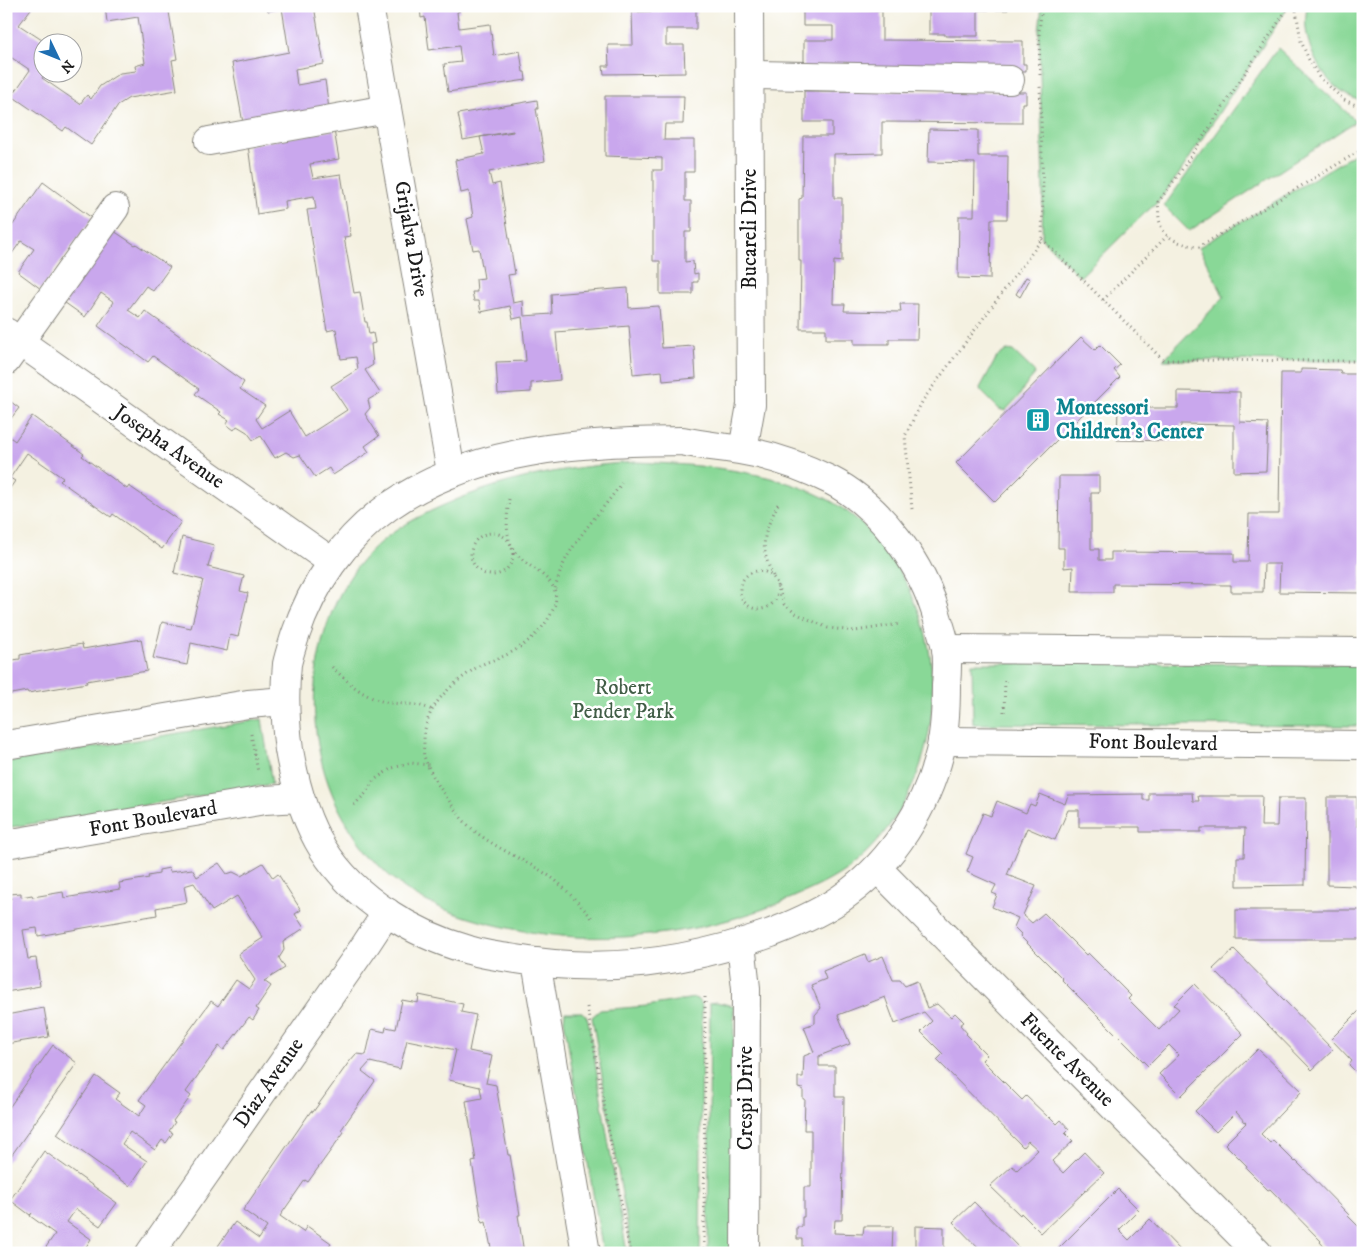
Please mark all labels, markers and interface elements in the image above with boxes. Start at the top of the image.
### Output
north arrow [32,32,82,82]
text: N [56,56,77,77]
street label: Bucareli Drive [737,168,763,289]
street label: Grijalva Drive [388,179,434,299]
place label: Montessori Children’s Center [1056,395,1205,445]
street label: Josepha Avenue [107,398,230,495]
building icon: Montessori Children’s Center [1025,407,1051,433]
park label: Robert Pender Park [572,675,675,725]
street label: Font Boulevard [1088,729,1218,757]
street label: Font Boulevard [87,795,220,843]
street label: Fuente Avenue [1015,1008,1120,1113]
street label: Diaz Avenue [228,1033,310,1133]
street label: Crespi Drive [733,1045,759,1150]

